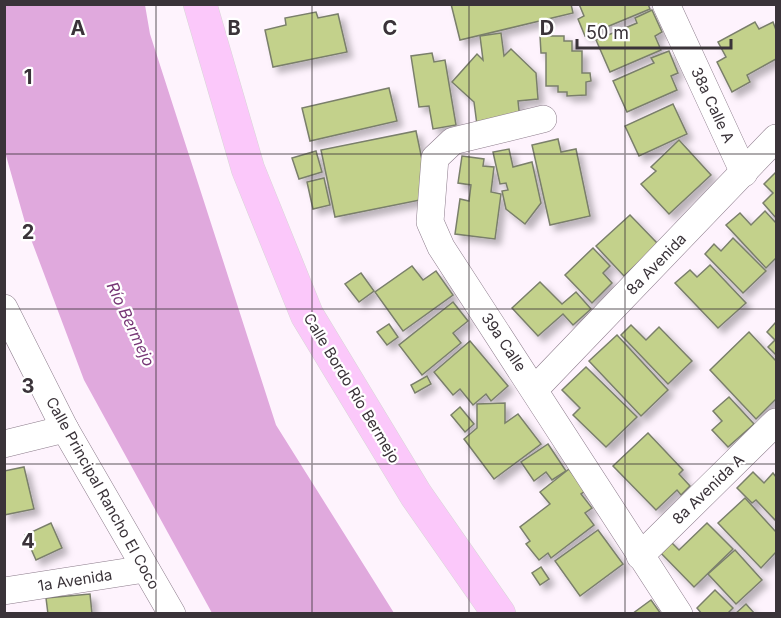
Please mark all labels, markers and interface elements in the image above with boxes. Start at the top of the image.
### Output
scale bar [577,12,732,50]
text: A [71,16,86,40]
text: B [227,16,241,40]
text: C [383,16,397,40]
text: D [540,16,554,40]
text: 50 m [586,22,629,43]
street label: 38a Calle A [687,64,739,146]
text: 1 [24,65,32,89]
text: 2 [22,220,34,244]
street label: 8a Avenida [622,229,690,299]
water label: Río Bermejo [103,279,159,369]
street label: 39a Calle [478,309,530,375]
street label: Calle Bordo Río Bermejo [300,310,404,466]
text: 3 [22,374,34,398]
street label: Calle Principal Rancho El Coco [42,393,164,593]
street label: 8a Avenida A [668,450,748,528]
text: 4 [21,529,35,553]
street label: 1a Avenida [36,565,114,595]

